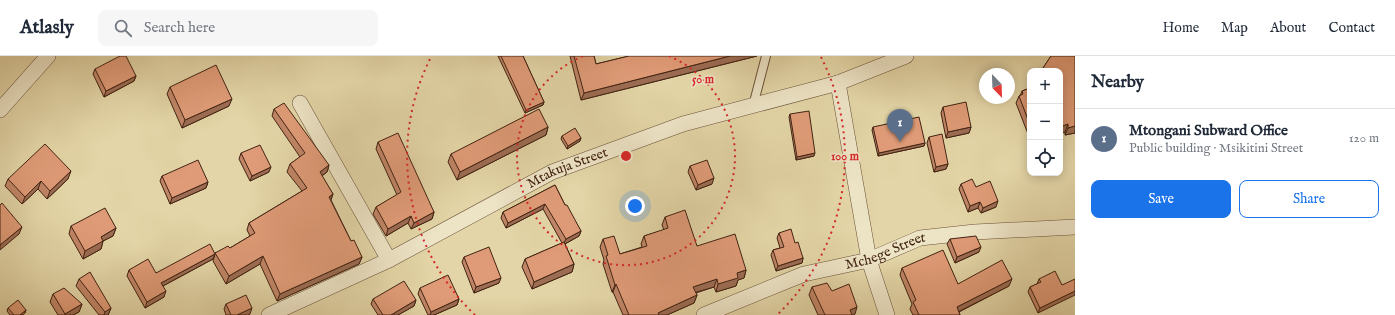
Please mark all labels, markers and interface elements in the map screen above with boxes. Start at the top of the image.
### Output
search box [98,10,378,46]
text: Atlasly [20,16,74,40]
icon: search [112,17,134,39]
text: Search here [144,18,215,37]
text: Home [1163,19,1199,37]
text: Map [1221,19,1248,37]
text: About [1270,19,1306,37]
text: Contact [1328,19,1375,37]
north arrow [979,68,1015,104]
map controls [1027,68,1063,176]
button: + [1027,68,1063,104]
text: 50 m [692,72,715,87]
text: Nearby [1091,72,1144,93]
button: − [1027,104,1063,140]
pin: 1 [887,109,913,142]
text: Mtongani Subward Office [1129,121,1288,140]
text: 1 [1102,130,1106,147]
text: 120 m [1349,130,1379,147]
button: locate [1027,140,1063,176]
text: Public building · Msikitini Street [1129,140,1303,157]
street label: Mtakuja Street [524,143,610,193]
centre of rings [619,149,633,163]
text: 100 m [831,149,860,164]
button: Save [1091,180,1231,218]
button: Share [1239,180,1379,218]
your location [625,196,645,216]
street label: Mchege Street [844,228,926,274]

